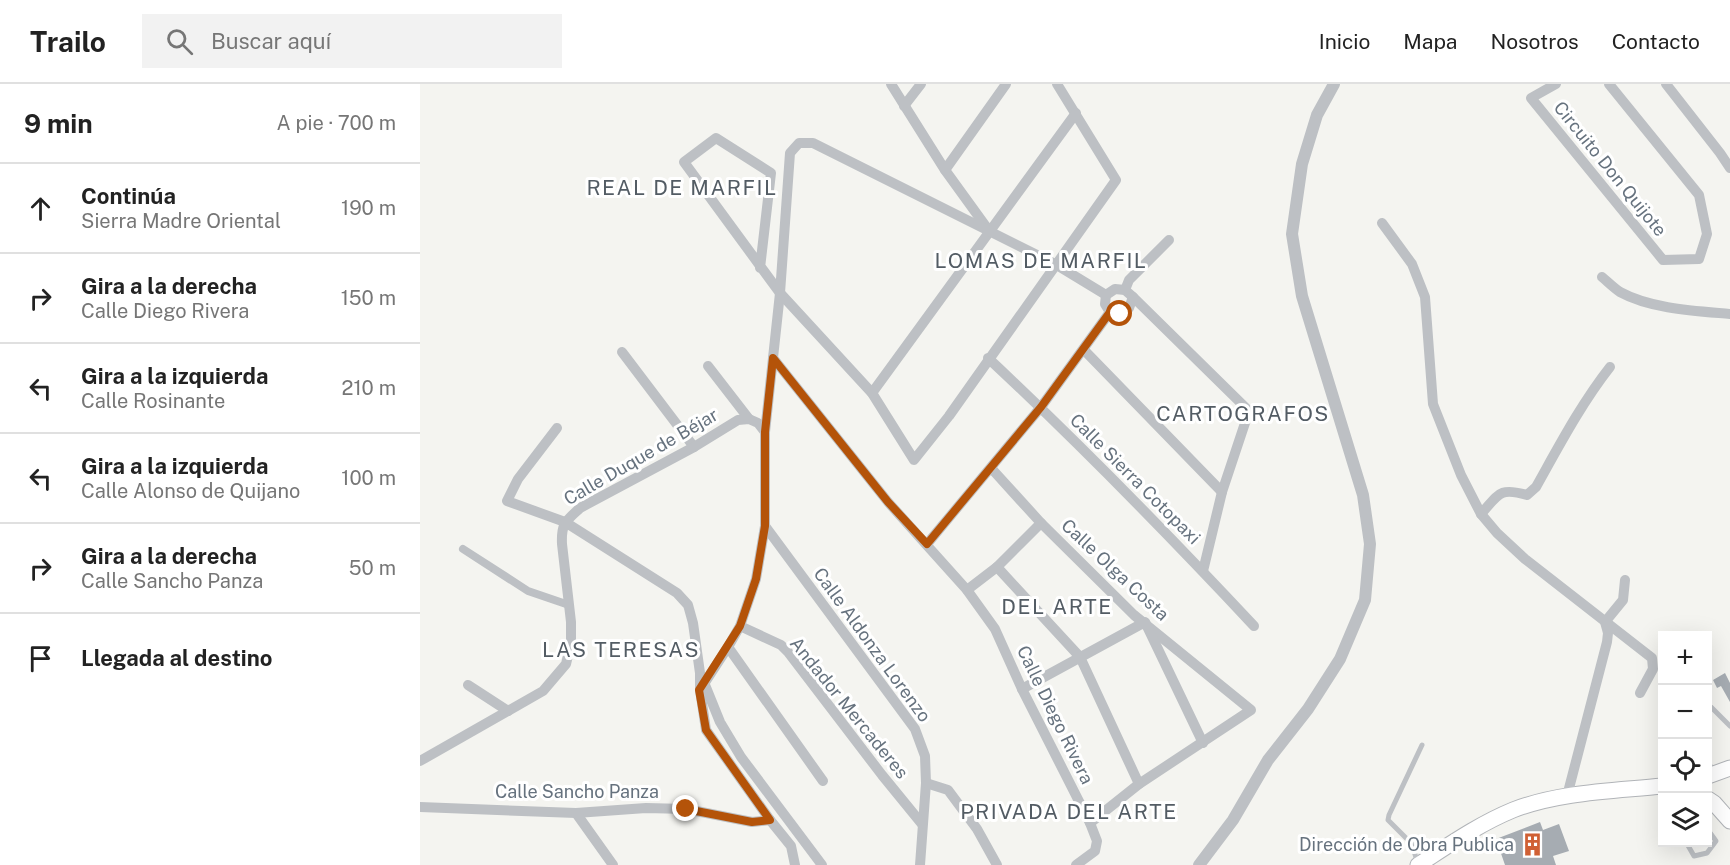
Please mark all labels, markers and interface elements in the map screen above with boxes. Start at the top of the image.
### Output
search box [142,14,562,68]
text: Trailo [30,25,106,58]
icon: search [163,25,196,58]
text: Buscar aquí [211,28,331,54]
text: Inicio [1319,29,1370,54]
text: Mapa [1403,29,1457,54]
text: Nosotros [1490,29,1579,54]
text: Contacto [1612,29,1700,54]
street label: Circuito Don Quijote [1550,97,1671,240]
text: 9 min [24,108,93,139]
text: A pie · 700 m [277,111,396,135]
district label: REAL DE MARFIL [586,175,778,200]
text: Continúa [81,183,176,209]
icon: ahead [24,192,57,225]
text: 190 m [341,196,396,220]
text: Sierra Madre Oriental [81,209,281,233]
district label: LOMAS DE MARFIL [935,248,1147,273]
text: Gira a la derecha [81,273,257,299]
icon: right [24,282,57,315]
text: 150 m [341,286,396,310]
text: Calle Diego Rivera [81,299,249,323]
route start [1106,300,1132,326]
text: Gira a la izquierda [81,363,268,389]
icon: left [24,372,57,405]
text: 210 m [342,376,396,400]
text: Calle Rosinante [81,389,225,413]
district label: CARTOGRAFOS [1156,401,1330,426]
street label: Calle Duque de Béjar [560,404,722,509]
street label: Calle Sierra Cotopaxi [1066,409,1205,548]
text: Gira a la izquierda [81,453,268,479]
icon: left [24,462,57,495]
text: 100 m [341,466,396,490]
text: Calle Alonso de Quijano [81,479,300,503]
street label: Calle Olga Costa [1057,514,1173,625]
text: Gira a la derecha [81,543,257,569]
icon: right [24,552,57,585]
text: 50 m [349,556,396,580]
street label: Calle Aldonza Lorenzo [809,564,935,726]
text: Calle Sancho Panza [81,569,263,593]
district label: DEL ARTE [1001,594,1113,619]
map controls [1658,631,1712,847]
button: + [1658,631,1712,685]
street label: Andador Mercaderes [786,633,913,783]
district label: LAS TERESAS [542,637,700,662]
icon: arrive [24,642,57,675]
street label: Calle Diego Rivera [1013,642,1098,787]
text: Llegada al destino [81,645,272,671]
button: − [1658,685,1712,739]
button: locate [1658,739,1712,793]
street label: Calle Sancho Panza [495,781,659,802]
button: layers [1658,793,1712,847]
route end [672,795,698,821]
district label: PRIVADA DEL ARTE [960,799,1178,824]
building icon: Dirección de Obra Publica [1519,832,1545,858]
place label: Dirección de Obra Publica [1299,834,1514,855]

